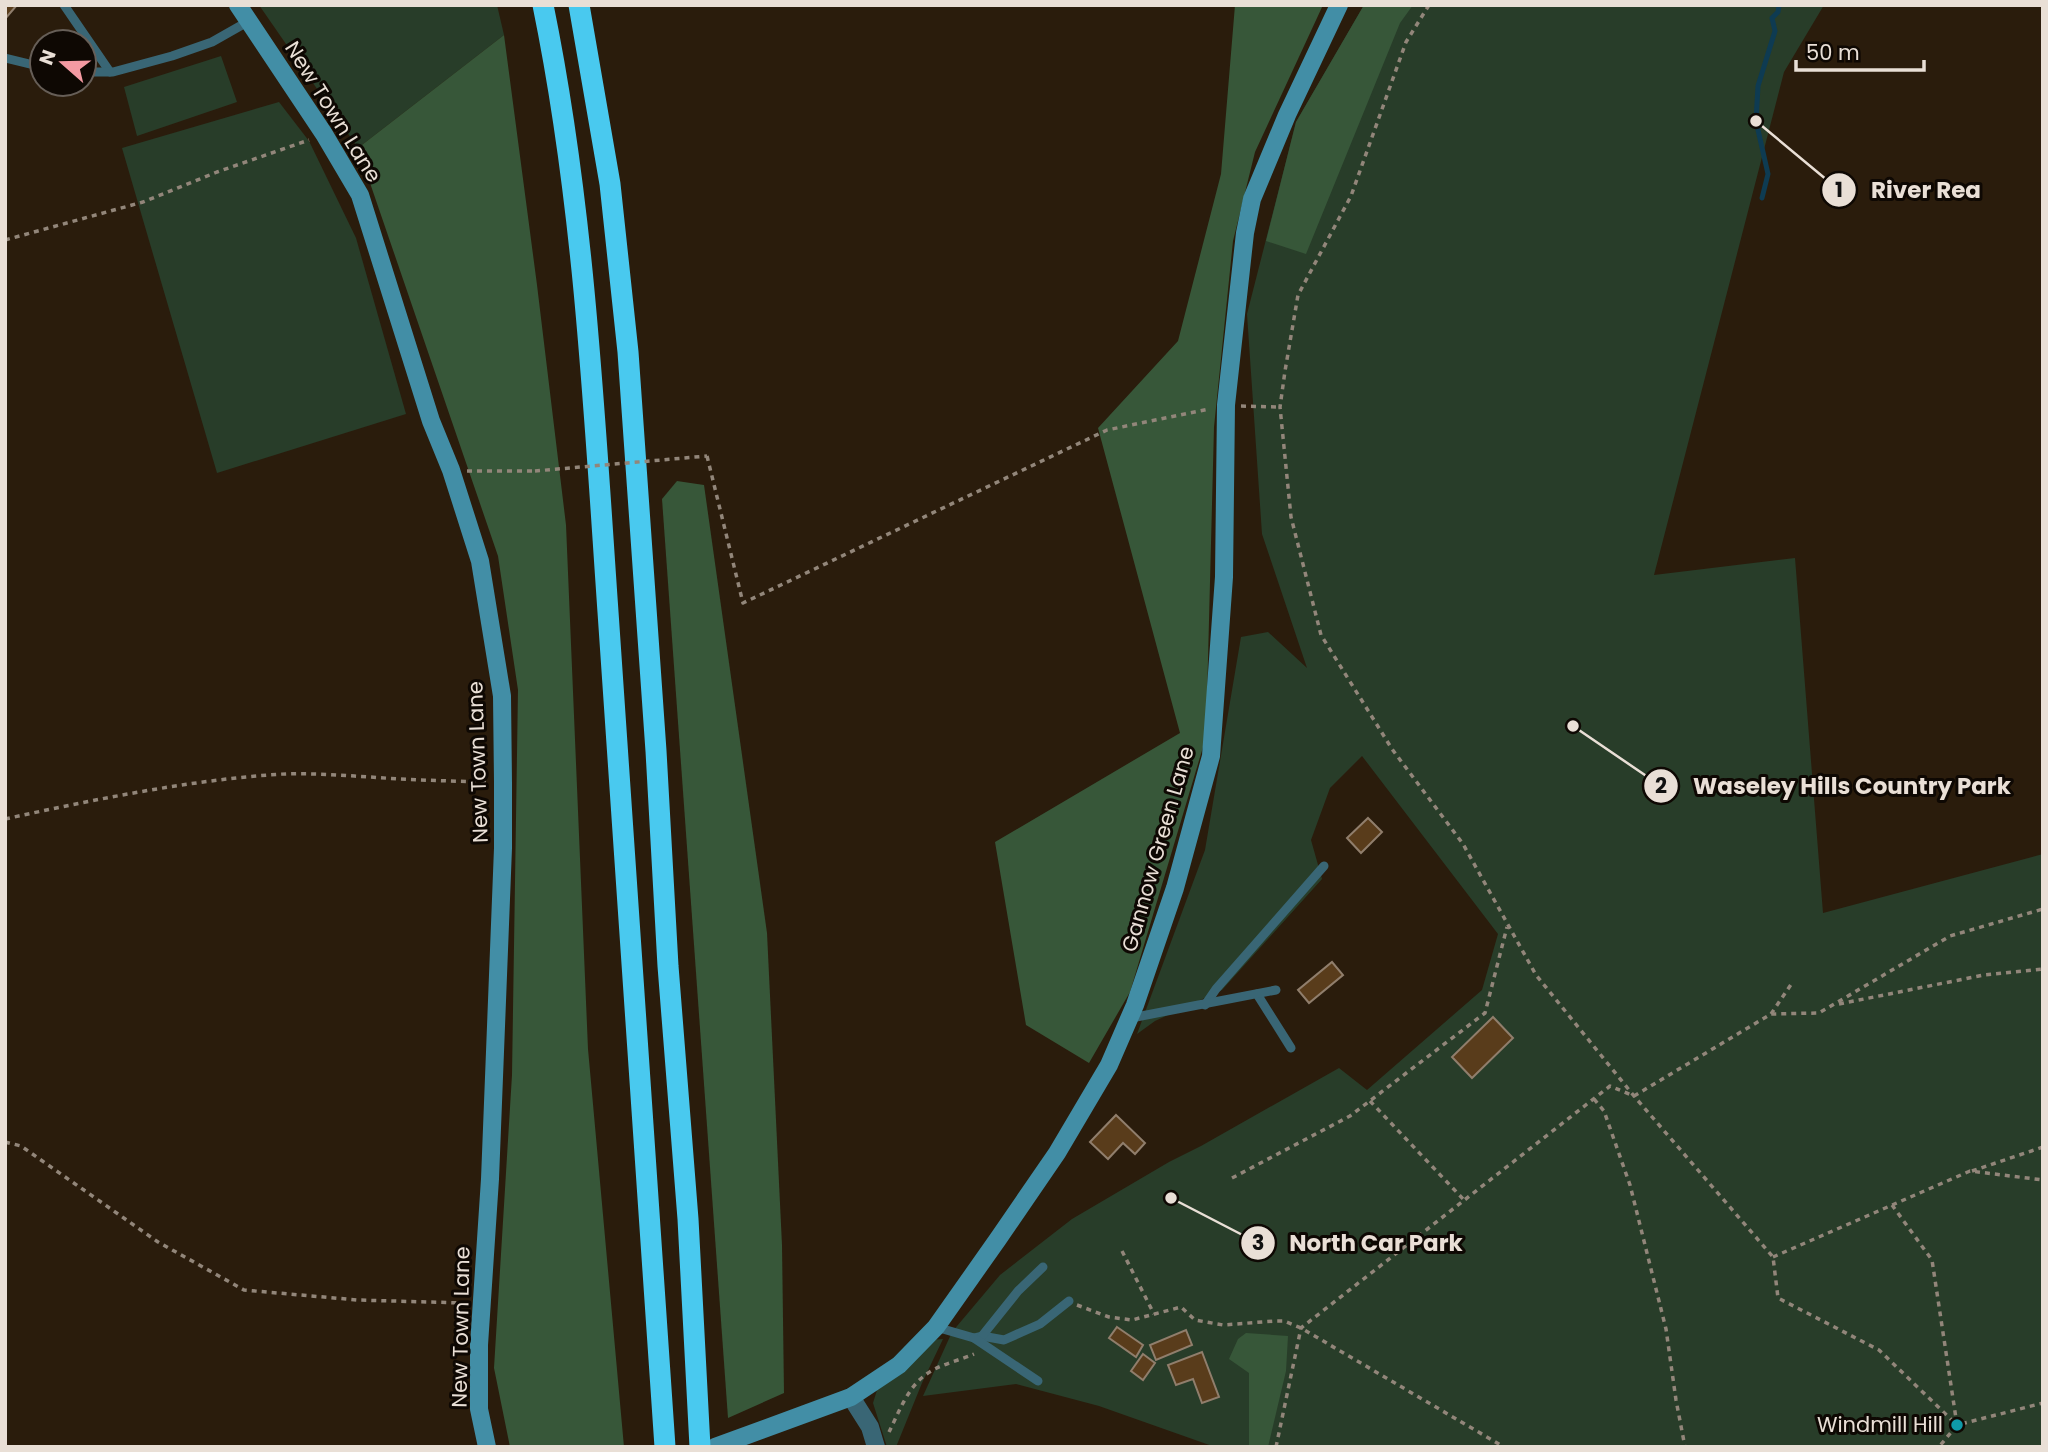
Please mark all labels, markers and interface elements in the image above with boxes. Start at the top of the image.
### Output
north arrow [28,28,98,98]
scale bar [1796,28,1924,72]
street label: New Town Lane [278,36,388,188]
text: 50 m [1806,38,1860,67]
text: N [32,46,63,69]
callout: River Rea [1822,168,1995,212]
text: River Rea [1871,174,1981,206]
text: 1 [1835,175,1843,204]
street label: New Town Lane [460,681,495,843]
street label: Gannow Green Lane [1114,743,1201,955]
callout: Waseley Hills Country Park [1644,764,2025,808]
text: Waseley Hills Country Park [1693,770,2012,802]
text: 2 [1655,771,1667,800]
callout: North Car Park [1241,1221,1477,1265]
text: North Car Park [1289,1227,1463,1259]
text: 3 [1252,1228,1264,1257]
street label: New Town Lane [445,1246,476,1408]
place label: Windmill Hill [1817,1410,1943,1439]
marker: Windmill Hill [1949,1417,1965,1433]

